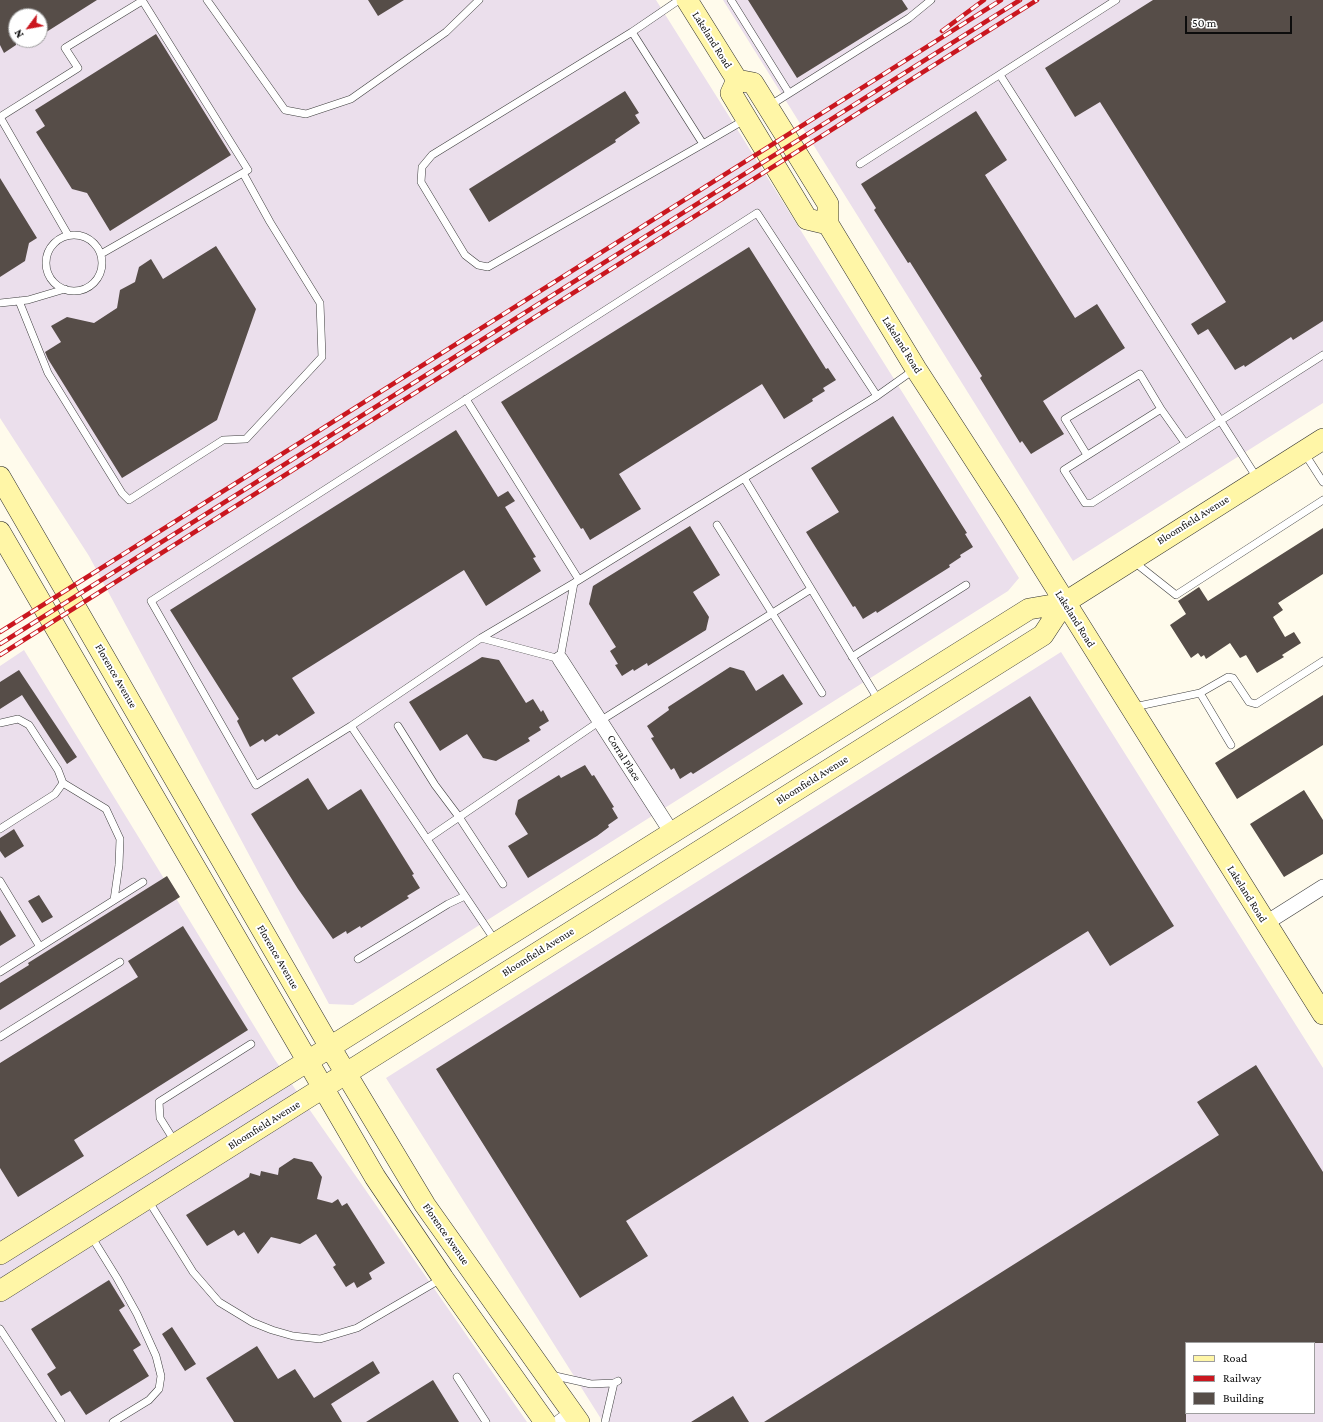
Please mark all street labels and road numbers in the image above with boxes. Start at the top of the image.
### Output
street label: Lakeland Road [689,9,735,71]
street label: Lakeland Road [879,314,925,376]
street label: Bloomfield Avenue [1155,493,1231,547]
street label: Lakeland Road [1052,588,1098,650]
street label: Florence Avenue [92,642,140,710]
street label: Corral Place [604,732,644,784]
street label: Bloomfield Avenue [774,753,850,807]
street label: Lakeland Road [1224,863,1270,925]
street label: Florence Avenue [254,923,302,991]
street label: Bloomfield Avenue [500,925,576,979]
street label: Bloomfield Avenue [226,1098,302,1152]
street label: Florence Avenue [420,1201,472,1267]

